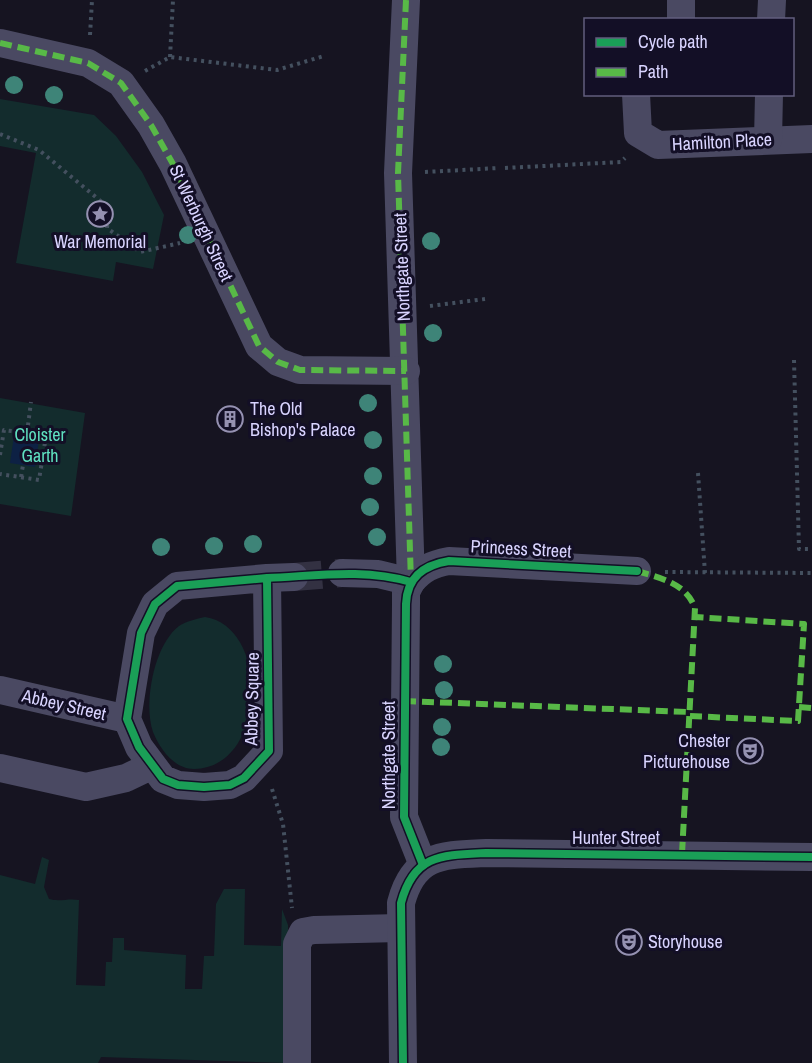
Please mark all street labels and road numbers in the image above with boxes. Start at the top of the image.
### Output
street label: Hamilton Place [671,126,773,157]
street label: St Werburgh Street [163,160,239,285]
street label: Northgate Street [387,212,416,322]
street label: Princess Street [470,533,572,564]
street label: Abbey Square [238,652,265,747]
street label: Abbey Street [19,683,109,726]
street label: Northgate Street [376,701,401,809]
street label: Hunter Street [572,825,660,850]

